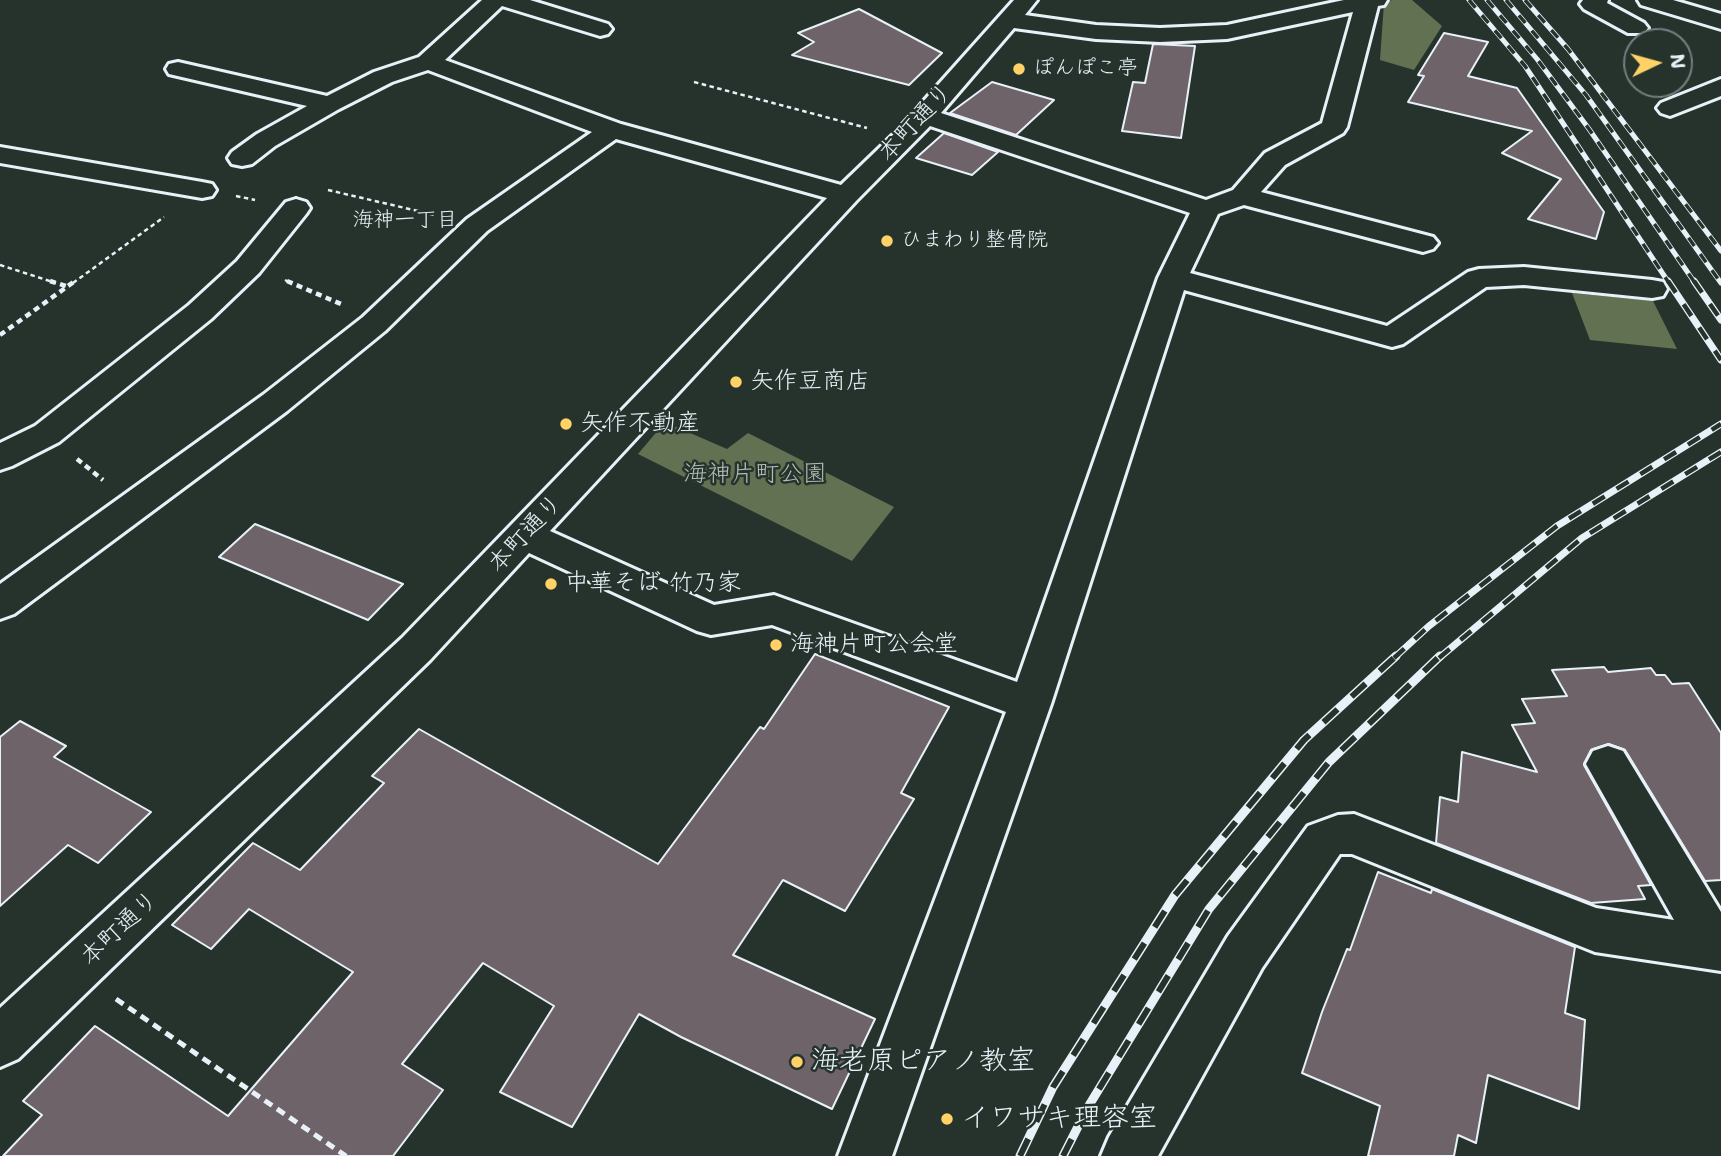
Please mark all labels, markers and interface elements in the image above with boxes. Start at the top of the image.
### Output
north arrow [1623,28,1693,98]
text: N [1664,53,1691,70]
place label: ぽんぽこ亭 [1033,56,1138,82]
marker: ぽんぽこ亭 [1011,61,1027,77]
street label: 本町通り [873,78,959,168]
district label: 海神一丁目 [353,208,457,234]
place label: ひまわり整骨院 [901,228,1048,254]
marker: ひまわり整骨院 [879,233,895,249]
place label: 矢作豆商店 [750,368,870,396]
marker: 矢作豆商店 [728,374,744,390]
place label: 矢作不動産 [580,410,700,438]
marker: 矢作不動産 [558,416,574,432]
park label: 海神片町公園 [683,461,827,489]
street label: 本町通り [483,489,569,579]
place label: 中華そば 竹乃家 [565,570,741,598]
marker: 中華そば 竹乃家 [543,576,559,592]
place label: 海神片町公会堂 [790,631,958,659]
marker: 海神片町公会堂 [768,637,784,653]
street label: 本町通り [75,886,165,972]
place label: 海老原ピアノ教室 [811,1045,1035,1079]
marker: 海老原ピアノ教室 [789,1054,805,1070]
place label: イワサキ理容室 [961,1102,1157,1136]
marker: イワサキ理容室 [939,1111,955,1127]

